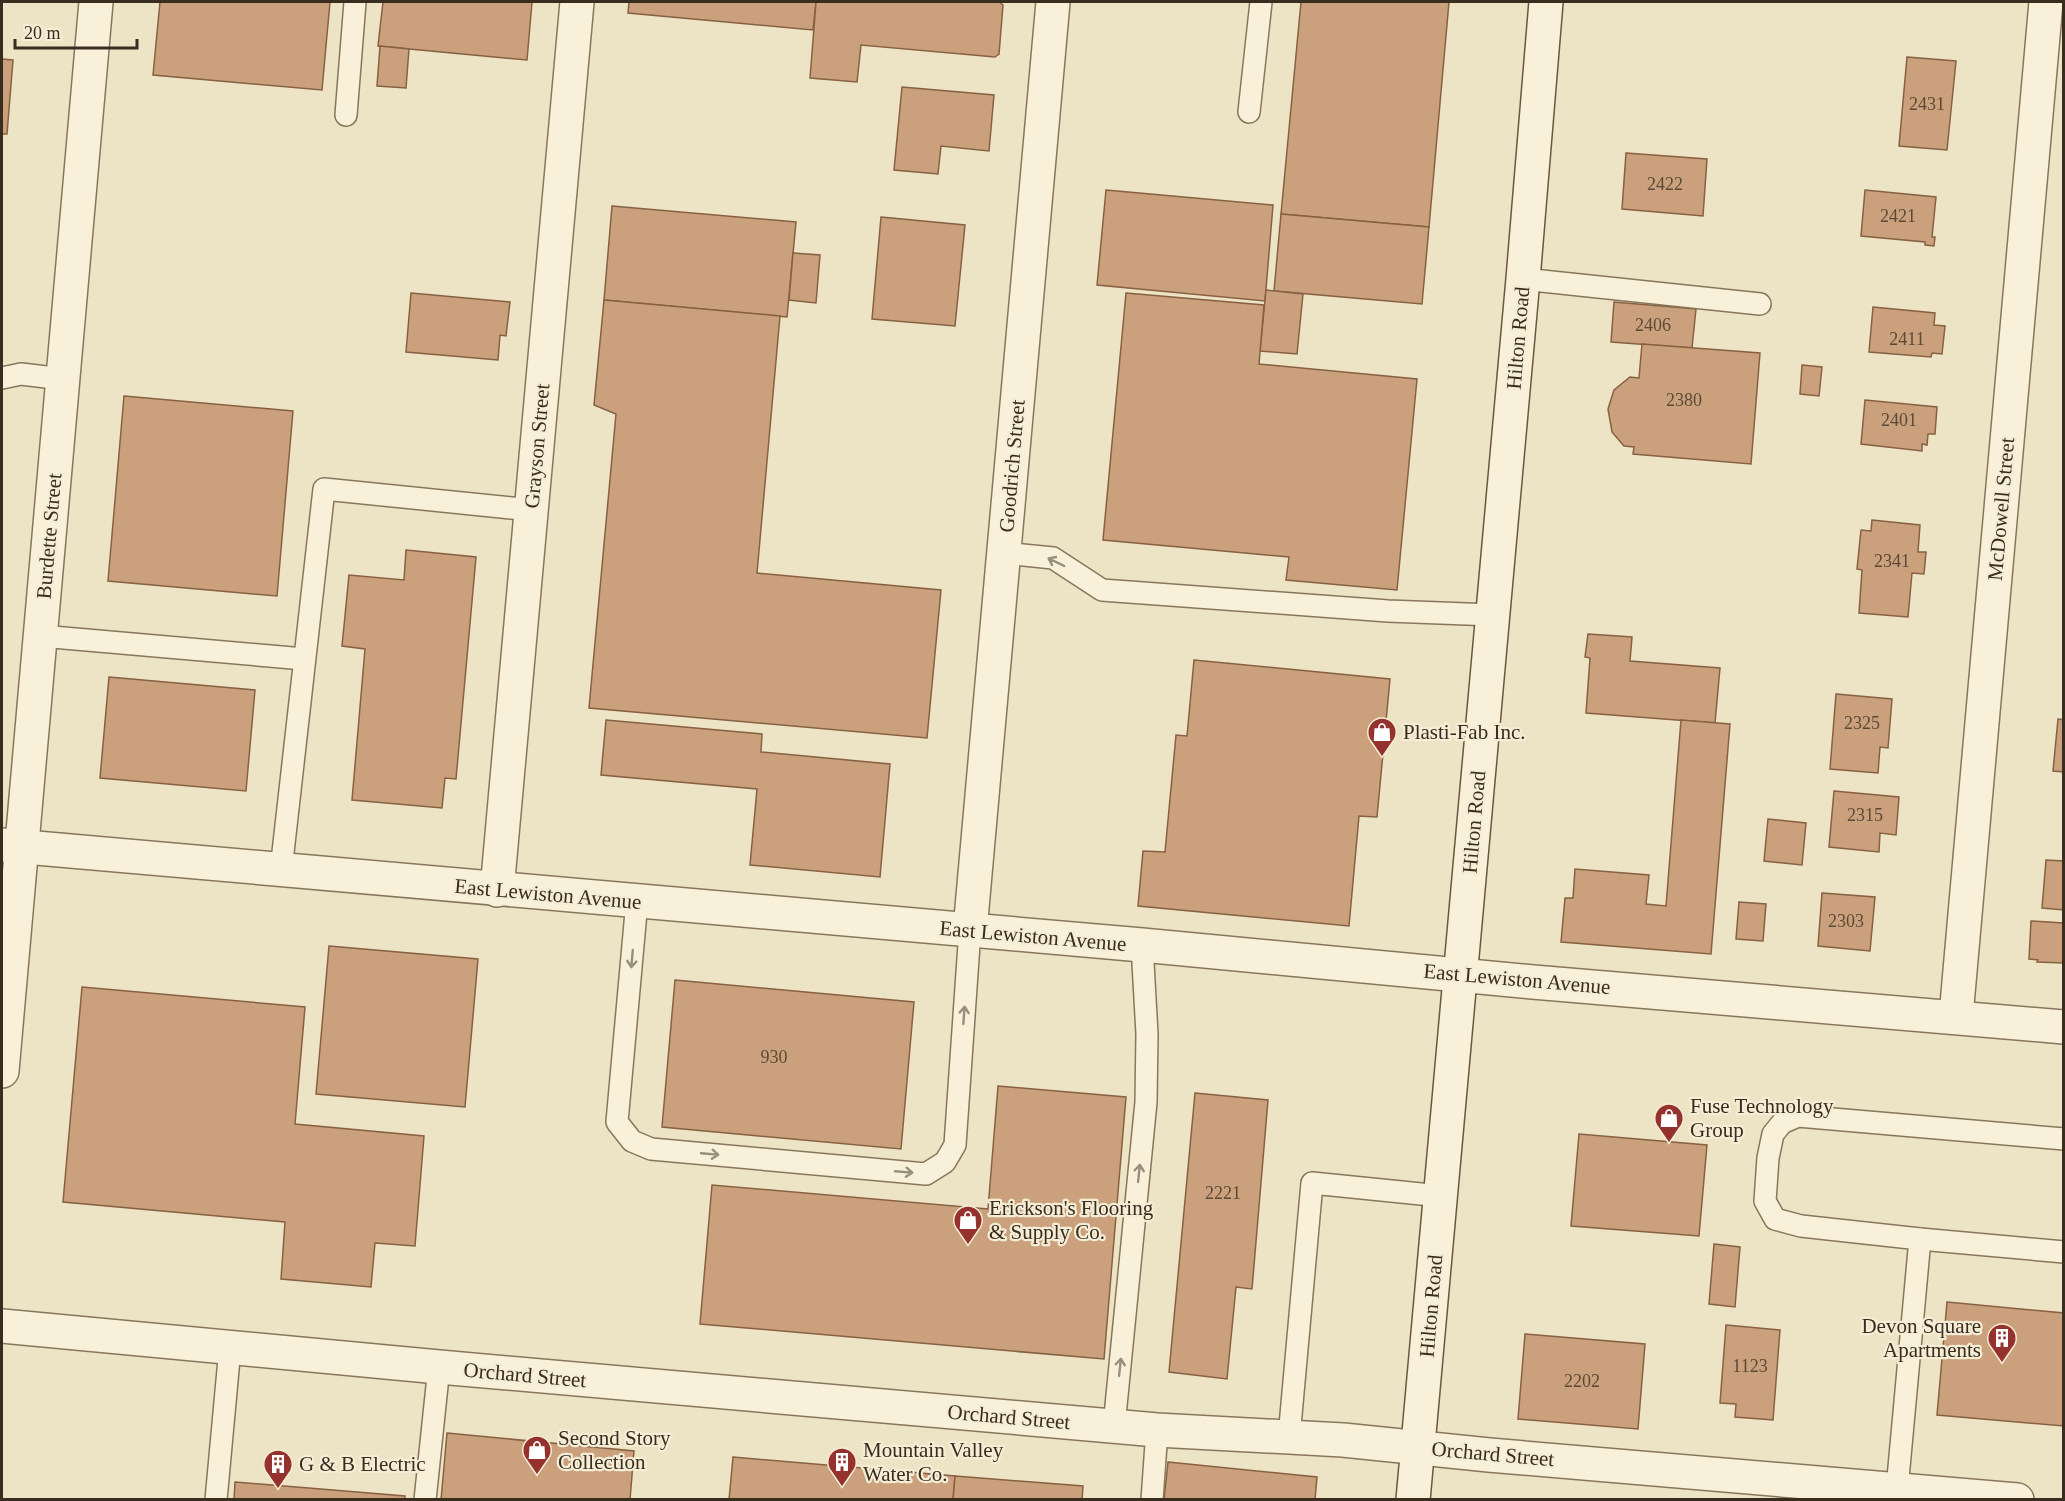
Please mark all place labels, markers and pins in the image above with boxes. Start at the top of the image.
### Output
shop icon: Plasti-Fab Inc. [1366,716,1398,758]
place label: Plasti-Fab Inc. [1403,720,1525,744]
place label: Fuse Technology Group [1690,1094,1834,1142]
shop icon: Fuse Technology Group [1653,1102,1685,1144]
place label: Erickson's Flooring & Supply Co. [989,1196,1154,1244]
shop icon: Erickson's Flooring & Supply Co. [952,1204,984,1246]
place label: Devon Square Apartments [1861,1314,1981,1362]
building icon: Devon Square Apartments [1986,1322,2018,1364]
place label: Second Story Collection [558,1426,671,1474]
shop icon: Second Story Collection [521,1434,553,1476]
place label: Mountain Valley Water Co. [863,1438,1004,1486]
building icon: Mountain Valley Water Co. [826,1446,858,1488]
building icon: G & B Electric [262,1448,294,1490]
place label: G & B Electric [299,1452,426,1476]

